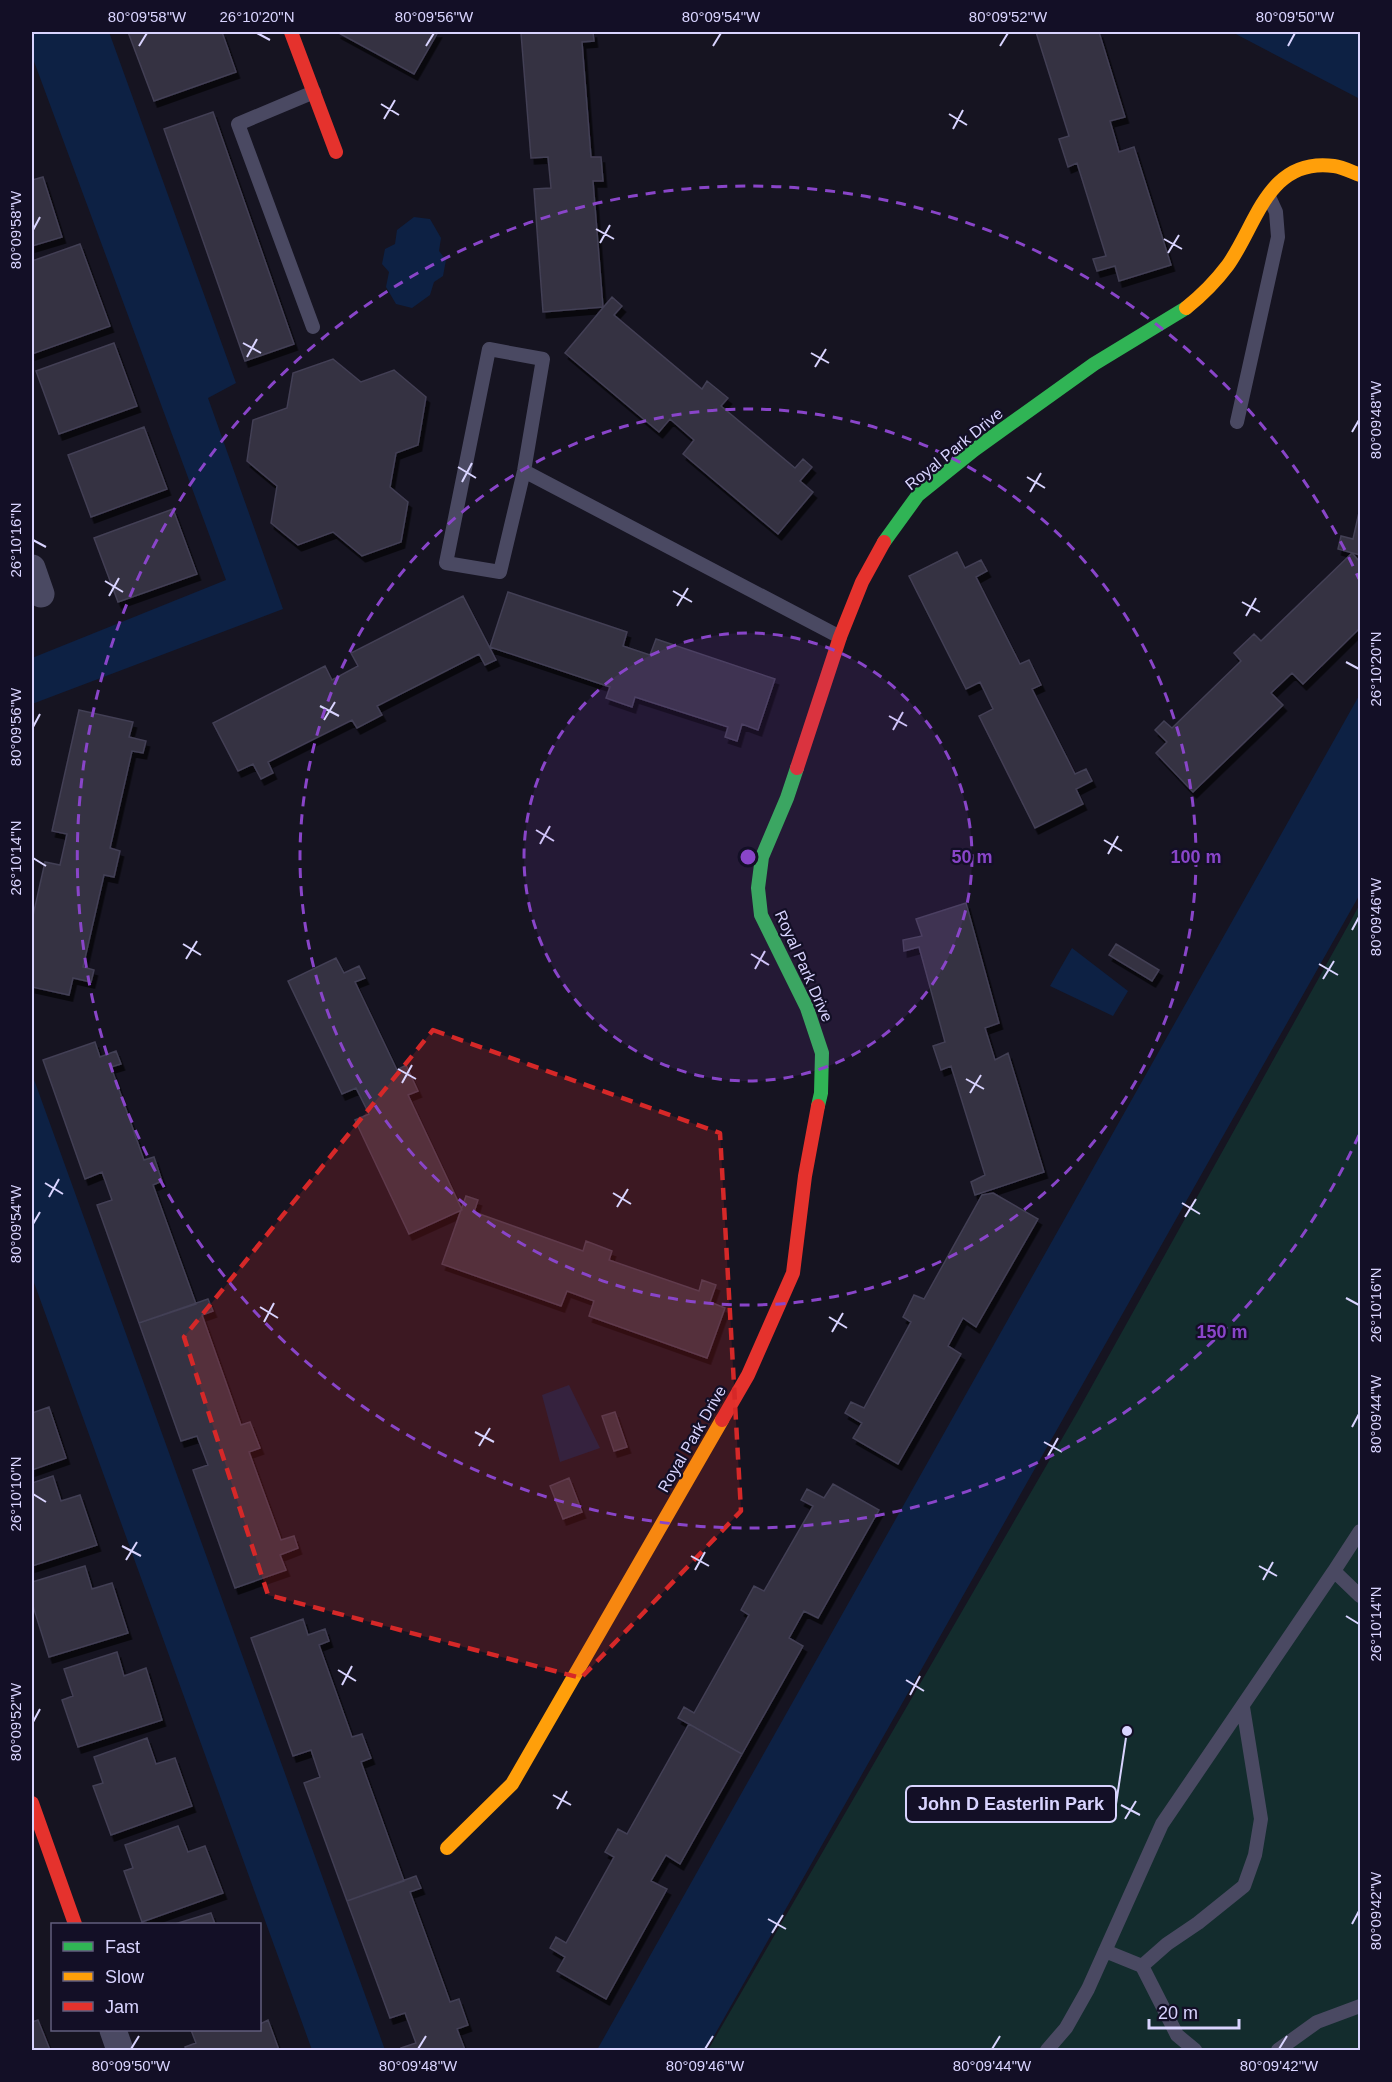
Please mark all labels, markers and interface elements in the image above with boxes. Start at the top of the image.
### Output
text: 80°09'58"W [108,8,187,25]
text: 26°10'20"N [219,8,295,25]
text: 80°09'56"W [395,8,474,25]
text: 80°09'54"W [682,8,761,25]
text: 80°09'52"W [969,8,1048,25]
text: 80°09'50"W [1256,8,1335,25]
text: 80°09'58"W [7,190,24,269]
text: 80°09'48"W [1367,380,1384,459]
street label: Royal Park Drive [902,405,1006,493]
text: 26°10'16"N [7,502,24,578]
text: 26°10'20"N [1367,631,1384,707]
text: 80°09'56"W [7,687,24,766]
text: 26°10'14"N [7,820,24,896]
centre of rings [738,847,758,867]
text: 50 m [951,847,993,867]
text: 100 m [1170,847,1222,867]
text: 80°09'46"W [1367,877,1384,956]
street label: Royal Park Drive [772,908,836,1024]
text: 80°09'54"W [7,1184,24,1263]
text: 26°10'16"N [1367,1267,1384,1343]
text: 150 m [1196,1322,1248,1342]
text: 80°09'44"W [1367,1374,1384,1453]
street label: Royal Park Drive [655,1383,729,1495]
text: 26°10'10"N [7,1456,24,1532]
text: 26°10'14"N [1367,1586,1384,1662]
text: 80°09'52"W [7,1682,24,1761]
callout: John D Easterlin Park [906,1786,1116,1822]
text: John D Easterlin Park [918,1794,1105,1814]
text: 80°09'42"W [1367,1871,1384,1950]
legend [51,1923,261,2031]
text: Fast [105,1937,140,1957]
text: Slow [105,1967,145,1987]
scale bar [1149,1992,1239,2030]
text: Jam [105,1997,139,2017]
text: 20 m [1158,2003,1198,2023]
text: 80°09'50"W [92,2057,171,2074]
text: 80°09'48"W [379,2057,458,2074]
text: 80°09'46"W [666,2057,745,2074]
text: 80°09'44"W [953,2057,1032,2074]
text: 80°09'42"W [1240,2057,1319,2074]

